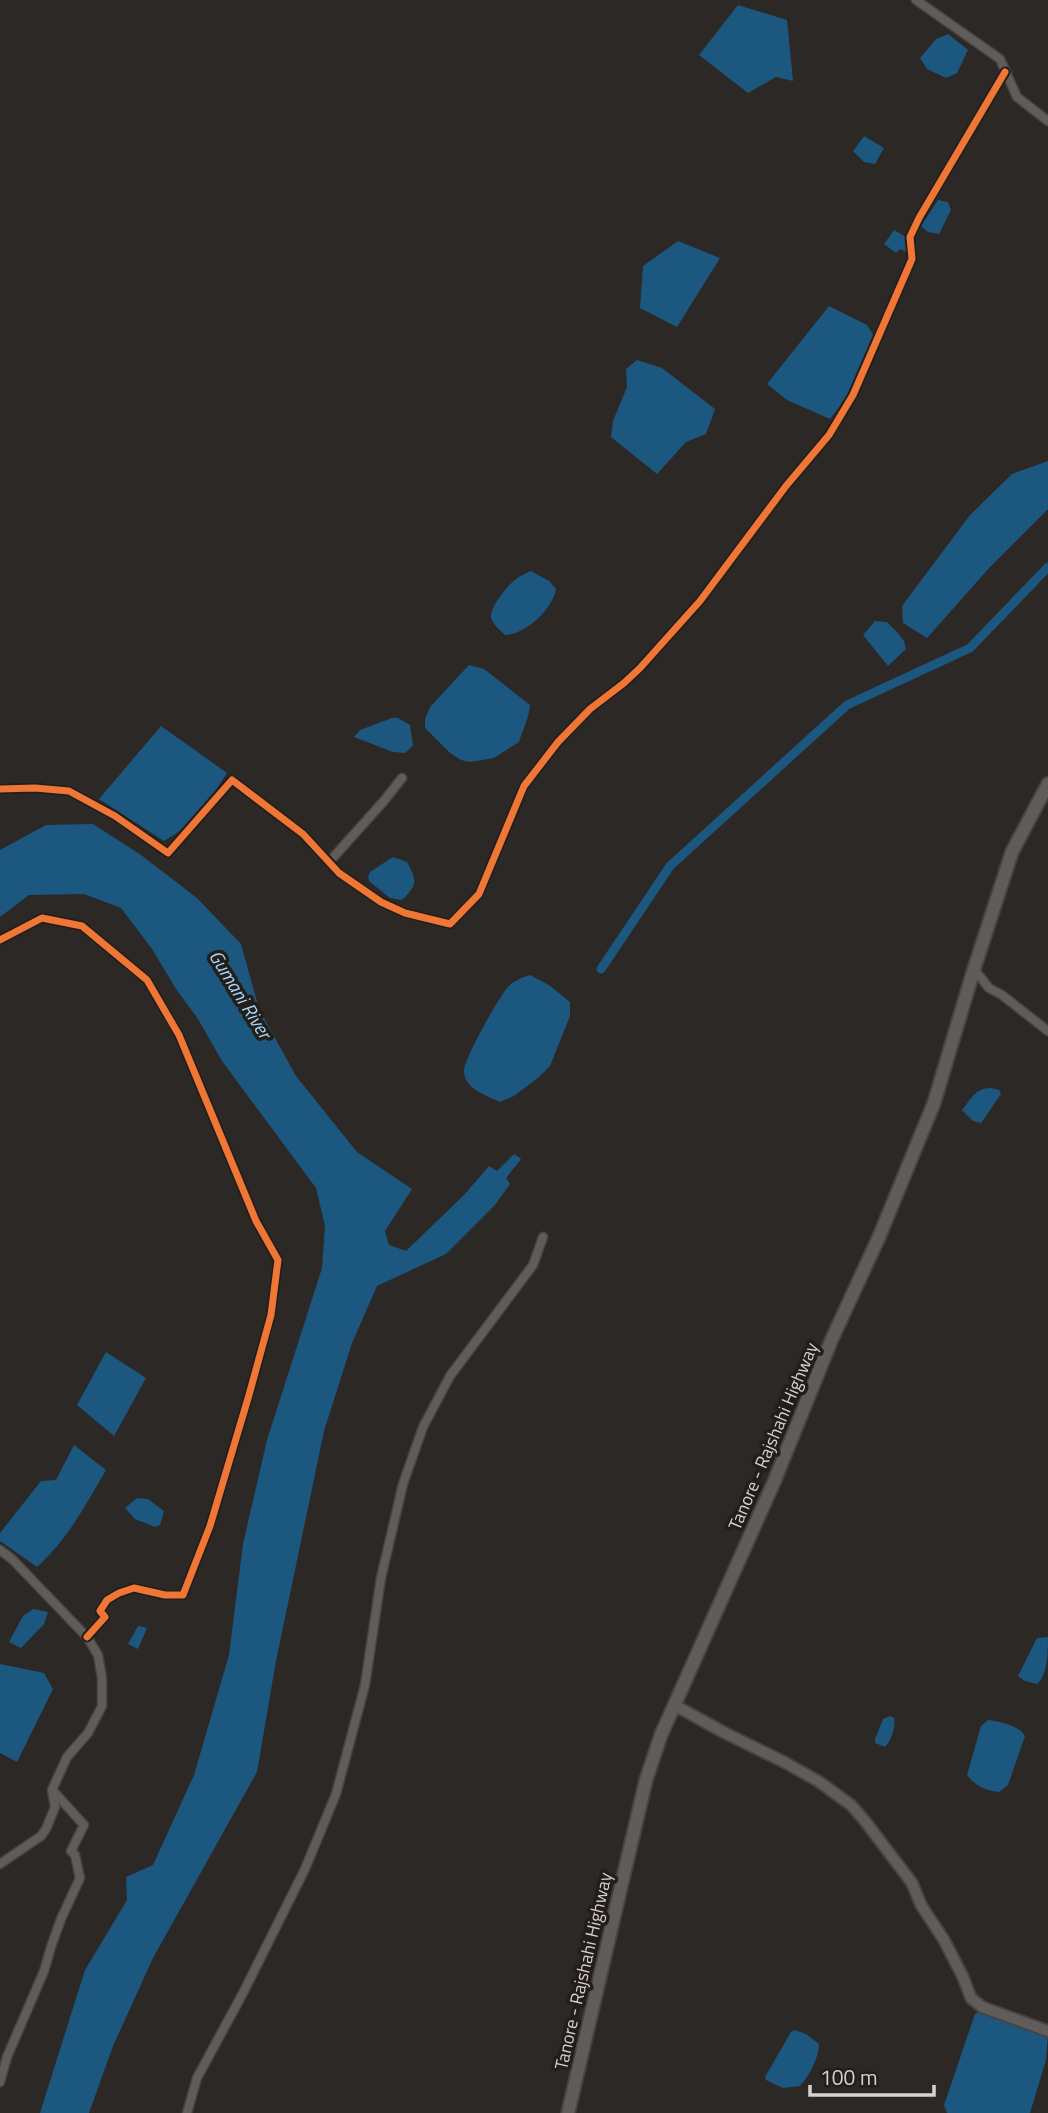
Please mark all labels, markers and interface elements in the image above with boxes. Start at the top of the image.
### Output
water label: Gumani River [202,944,281,1046]
street label: Tanore - Rajshahi Highway [721,1338,825,1534]
street label: Tanore - Rajshahi Highway [547,1869,619,2072]
scale bar [810,2054,934,2098]
text: 100 m [820,2061,877,2093]

